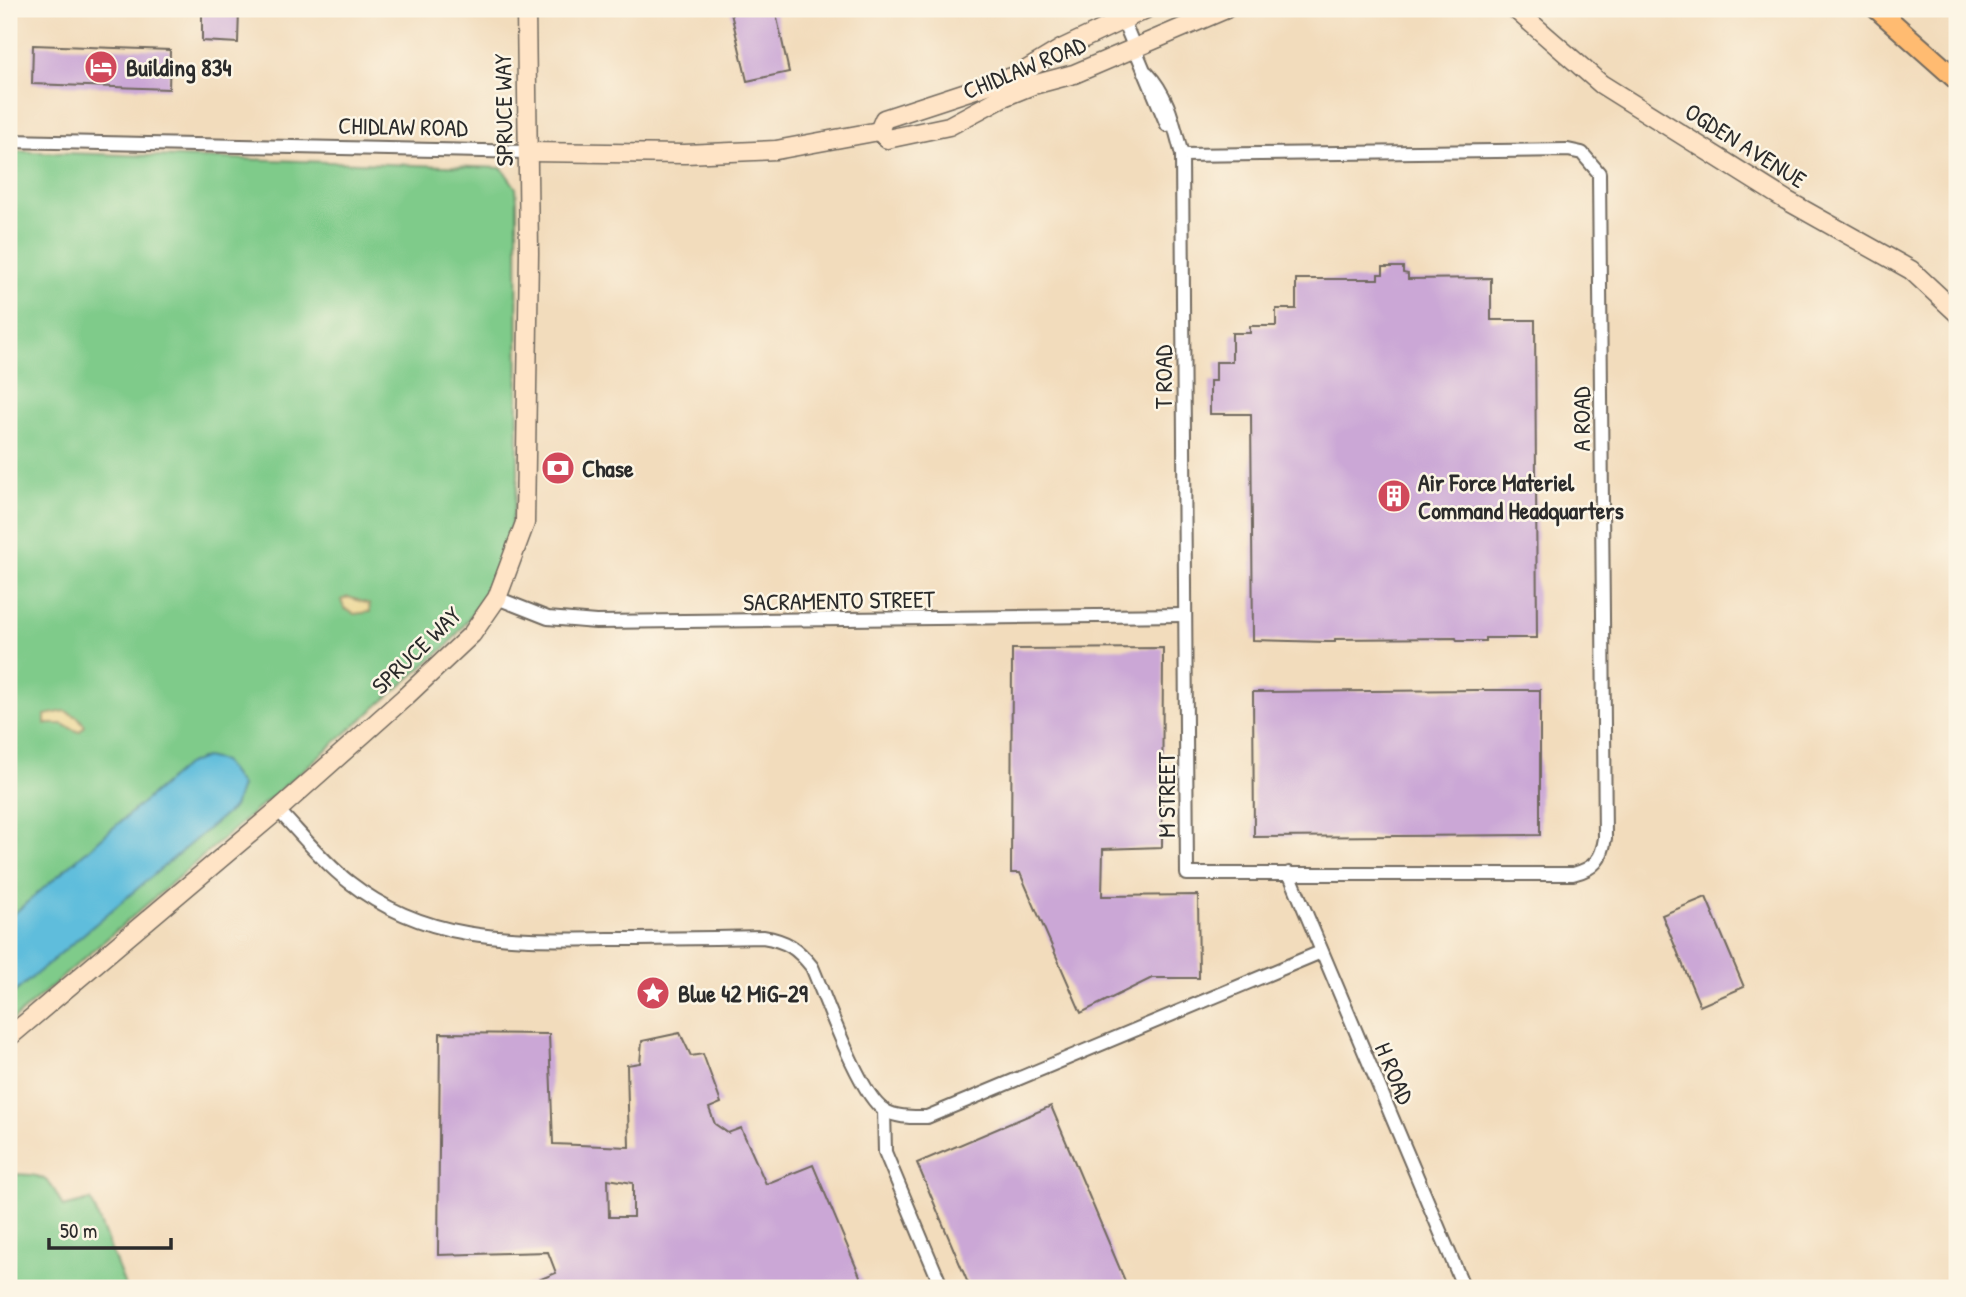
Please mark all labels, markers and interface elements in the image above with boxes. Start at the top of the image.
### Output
street label: CHIDLAW ROAD [958,28,1091,106]
hotel icon: Building 834 [82,48,120,86]
place label: Building 834 [126,51,231,84]
street label: SPRUCE WAY [486,53,520,167]
street label: OGDEN AVENUE [1679,95,1813,195]
street label: CHIDLAW ROAD [338,109,469,143]
street label: T ROAD [1147,344,1179,409]
street label: A ROAD [1565,386,1597,451]
bank icon: Chase [539,449,577,487]
place label: Chase [582,452,634,484]
place label: Air Force Materiel Command Headquarters [1418,466,1624,527]
building icon: Air Force Materiel Command Headquarters [1375,477,1413,515]
street label: SACRAMENTO STREET [743,582,936,618]
street label: SPRUCE WAY [364,599,468,701]
street label: M STREET [1150,752,1182,838]
place icon: Blue 42 MiG-29 [634,974,672,1012]
place label: Blue 42 MiG-29 [678,977,808,1009]
street label: H ROAD [1368,1037,1422,1109]
scale bar [49,1206,172,1250]
text: 50 m [60,1216,97,1245]

